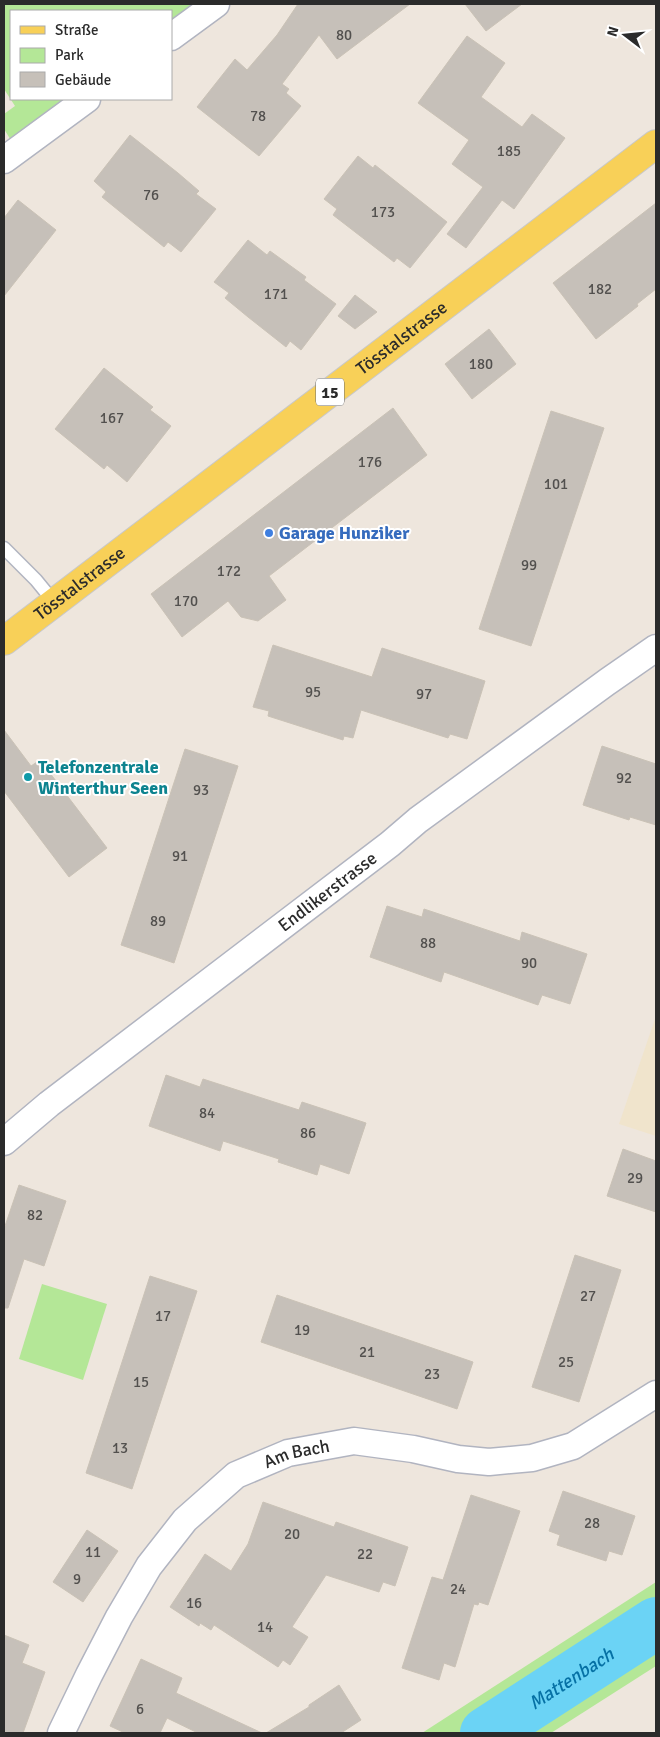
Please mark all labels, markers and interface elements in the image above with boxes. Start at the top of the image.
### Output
legend [10,10,172,100]
north arrow [600,10,650,60]
text: Straße [55,21,99,39]
text: N [603,25,622,39]
house number: 80 [336,26,352,44]
text: Park [55,46,84,64]
text: Gebäude [55,71,111,89]
house number: 78 [250,107,266,125]
house number: 185 [497,142,521,160]
house number: 76 [143,186,159,204]
house number: 173 [371,203,395,221]
house number: 182 [588,280,612,298]
house number: 171 [264,285,288,303]
street label: Tösstalstrasse [352,296,451,380]
house number: 180 [469,355,493,373]
road number: 15 [316,378,344,406]
house number: 167 [100,409,124,427]
house number: 176 [358,453,382,471]
house number: 101 [544,475,568,493]
place label: Garage Hunziker [279,522,410,544]
marker: Garage Hunziker [263,527,275,539]
street label: Tösstalstrasse [30,542,129,625]
house number: 99 [521,556,537,574]
house number: 172 [217,562,241,580]
house number: 170 [174,592,198,610]
house number: 95 [305,683,321,701]
house number: 97 [416,685,432,703]
place label: Telefonzentrale Winterthur Seen [38,756,168,799]
house number: 92 [616,769,632,787]
marker: Telefonzentrale Winterthur Seen [22,771,34,783]
house number: 93 [193,781,209,799]
house number: 91 [172,847,188,865]
street label: Endlikerstrasse [274,847,381,936]
house number: 89 [150,912,166,930]
house number: 88 [420,934,436,952]
house number: 90 [521,954,537,972]
house number: 84 [199,1104,215,1122]
house number: 86 [300,1124,316,1142]
house number: 29 [627,1169,643,1187]
house number: 82 [27,1206,43,1224]
house number: 27 [580,1287,596,1305]
house number: 17 [155,1307,171,1325]
house number: 19 [294,1321,310,1339]
house number: 21 [359,1343,375,1361]
house number: 25 [558,1353,574,1371]
house number: 23 [424,1365,440,1383]
house number: 15 [133,1373,149,1391]
street label: Am Bach [260,1435,331,1473]
house number: 13 [112,1439,128,1457]
house number: 28 [584,1514,600,1532]
house number: 20 [284,1525,300,1543]
house number: 11 [85,1543,101,1561]
house number: 22 [357,1545,373,1563]
house number: 9 [73,1570,81,1588]
house number: 24 [450,1580,466,1598]
house number: 16 [186,1594,202,1612]
house number: 14 [257,1618,273,1636]
water label: Mattenbach [524,1642,619,1715]
house number: 6 [136,1700,144,1718]

